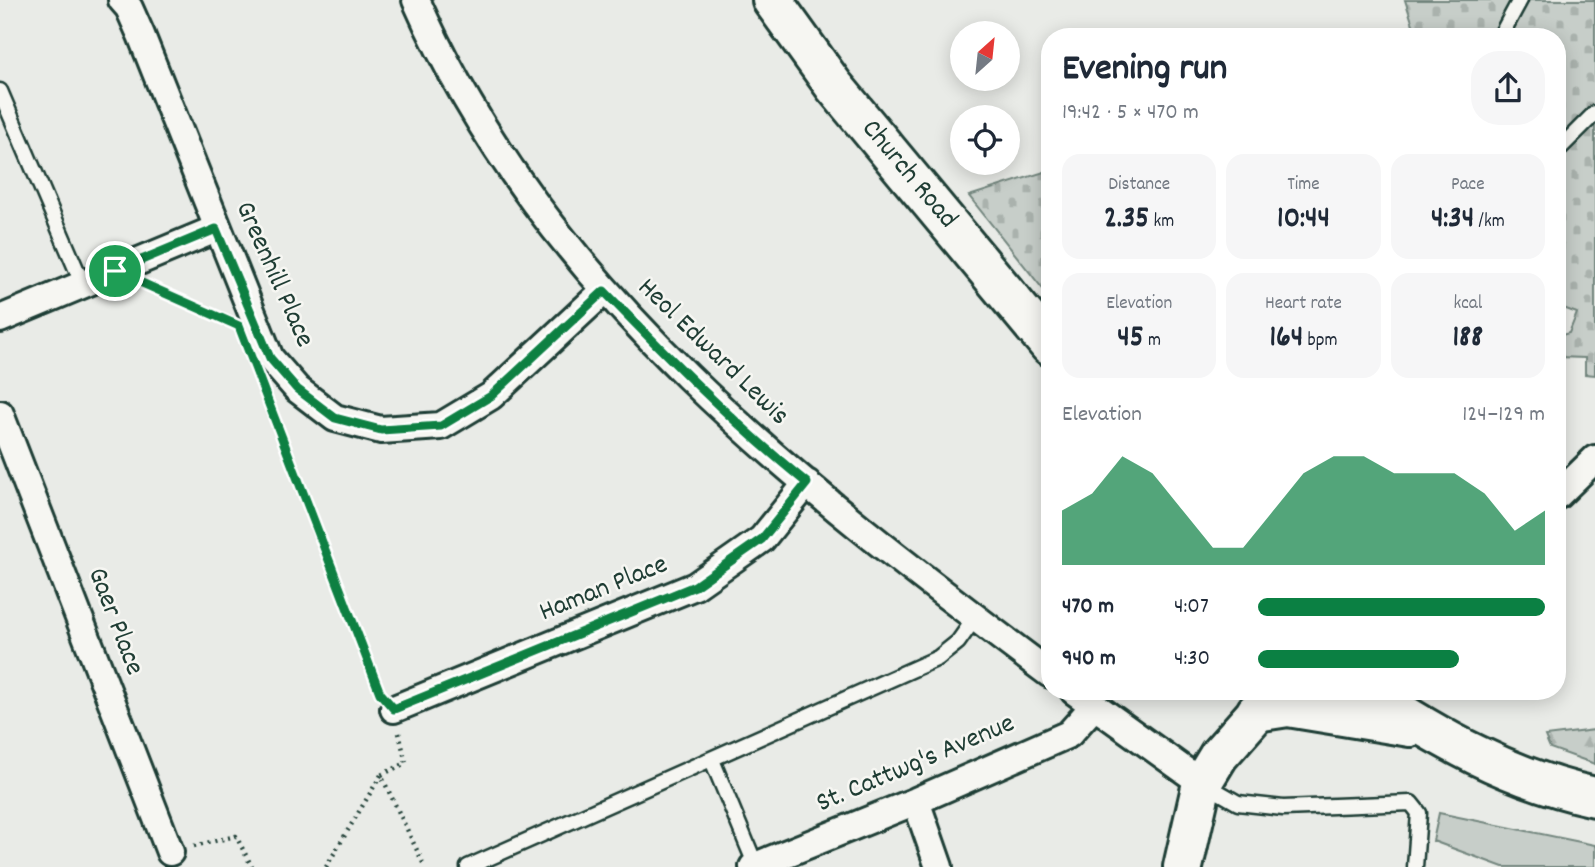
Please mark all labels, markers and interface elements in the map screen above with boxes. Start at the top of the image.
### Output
north arrow [950,21,1020,91]
map controls [950,21,1020,175]
text: Evening run [1062,43,1227,98]
button: share [1471,51,1545,125]
text: 19:42 · 5 × 470 m [1062,97,1199,130]
button: locate [950,105,1020,175]
street label: Church Road [850,112,966,238]
text: Distance [1108,172,1170,199]
text: Time [1287,172,1320,199]
text: Pace [1451,172,1485,199]
street label: Greenhill Place [223,196,323,354]
text: 2.35 [1104,199,1149,242]
text: 10:44 [1277,199,1330,242]
text: 4:34 [1431,199,1474,242]
text: km [1149,209,1174,236]
text: /km [1474,209,1505,236]
pin [85,241,145,301]
icon: arrive [96,252,134,290]
street label: Heol Edward Lewis [627,270,797,436]
text: Elevation [1106,291,1172,318]
text: Heart rate [1265,291,1342,318]
text: kcal [1453,291,1482,318]
text: 45 [1117,318,1144,361]
text: 164 [1269,318,1303,361]
text: 188 [1453,318,1483,361]
text: m [1144,328,1161,355]
text: bpm [1303,328,1338,355]
text: Elevation [1062,399,1142,432]
text: 124–129 m [1462,399,1545,432]
street label: Haman Place [534,546,674,634]
street label: Gaer Place [75,562,153,682]
text: 470 m [1062,591,1114,624]
text: 4:07 [1174,591,1209,624]
text: 940 m [1062,643,1116,676]
text: 4:30 [1174,643,1210,676]
street label: St. Cattwg's Avenue [811,705,1021,825]

